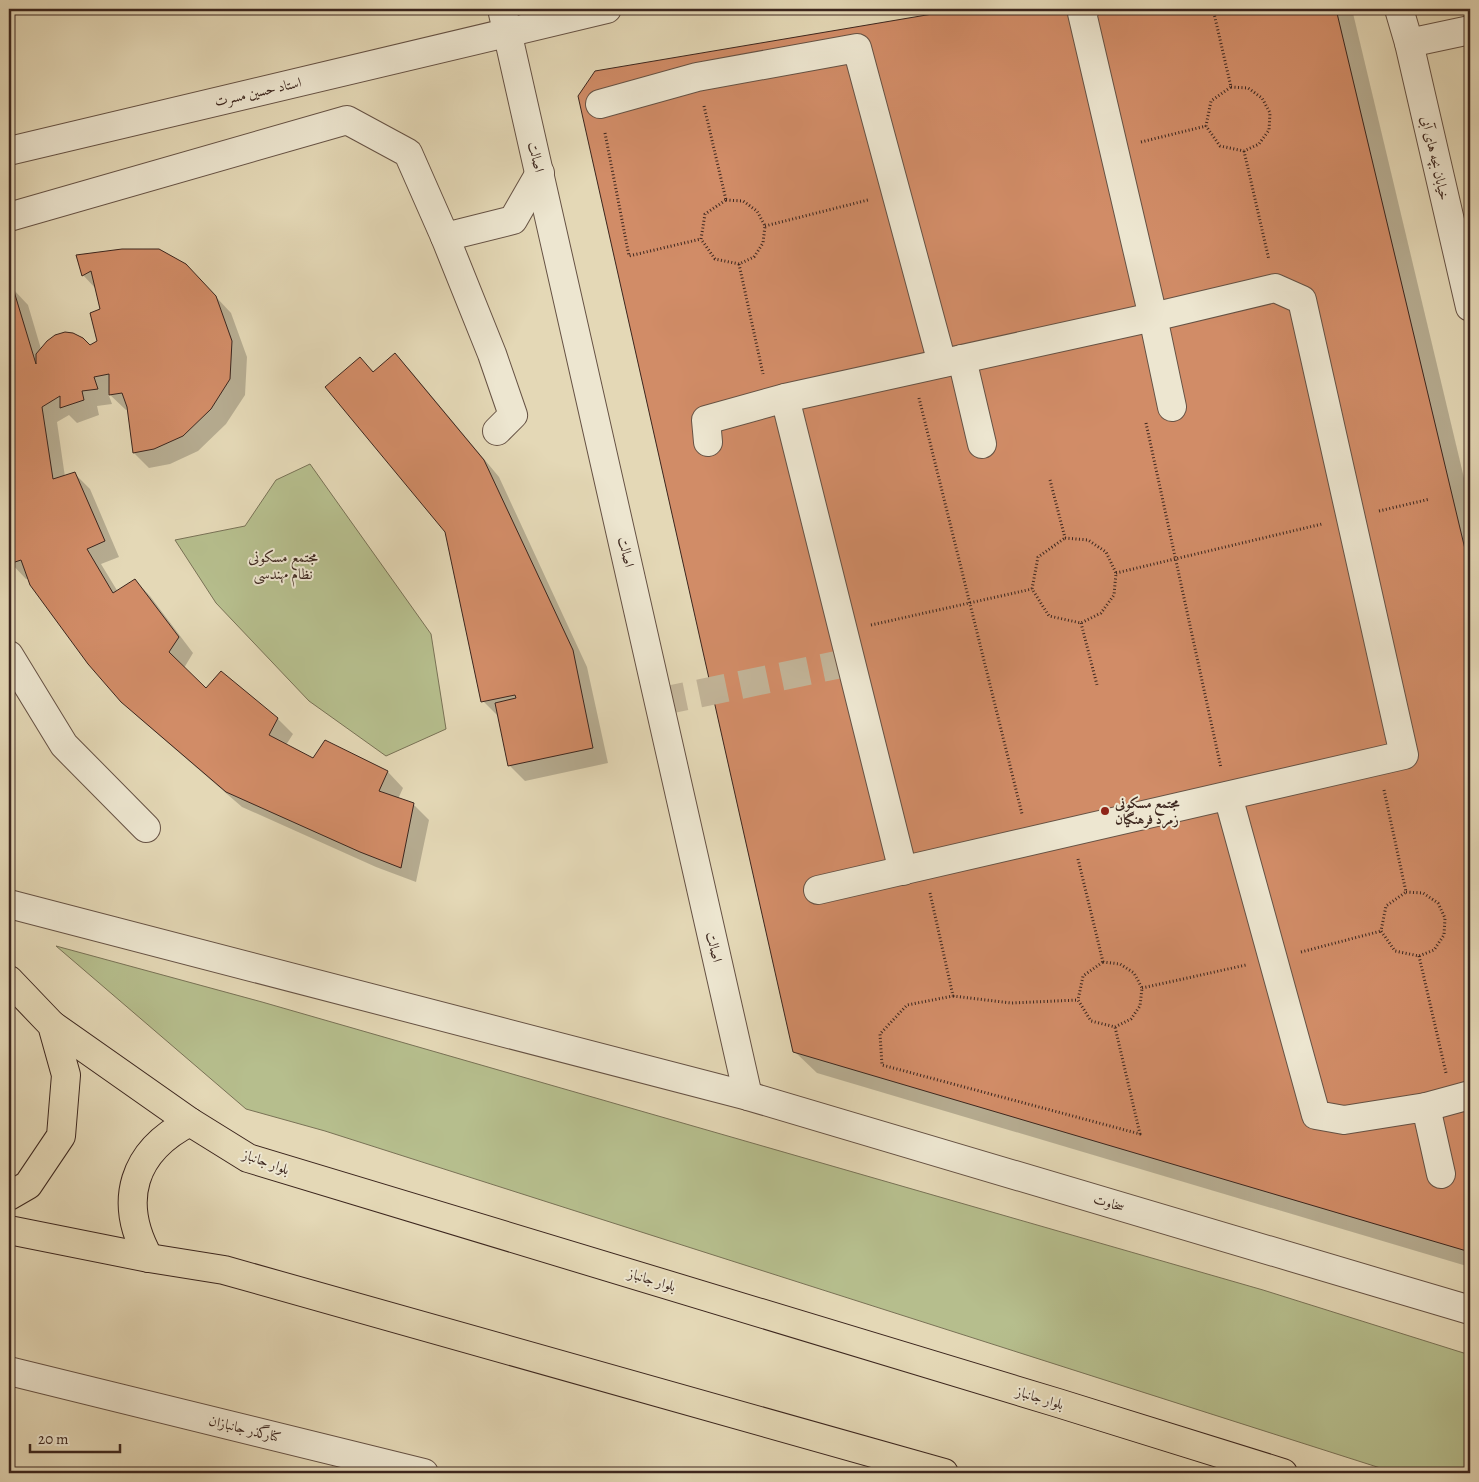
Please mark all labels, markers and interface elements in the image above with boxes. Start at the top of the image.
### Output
street label: استاد حسین مسرت [213,73,303,111]
street label: خیابان بچه های آبی [1416,114,1454,202]
street label: اصالت [523,140,549,174]
street label: اصالت [613,535,639,569]
district label: مجتمع مسکونی نظام مهندسی [248,547,318,587]
place label: مجتمع مسکونی زمرد فرهنگیان [1114,794,1180,829]
marker: مجتمع مسکونی زمرد فرهنگیان [1099,805,1111,817]
street label: اصالت [701,930,727,964]
street label: بلوار جانباز [238,1144,292,1179]
street label: سخاوت [1091,1189,1127,1217]
street label: بلوار جانباز [624,1263,678,1296]
street label: بلوار جانباز [1012,1381,1066,1414]
street label: کنارگذر جانبازان [207,1410,283,1447]
scale bar [30,1422,120,1454]
text: 20 m [38,1429,69,1449]

